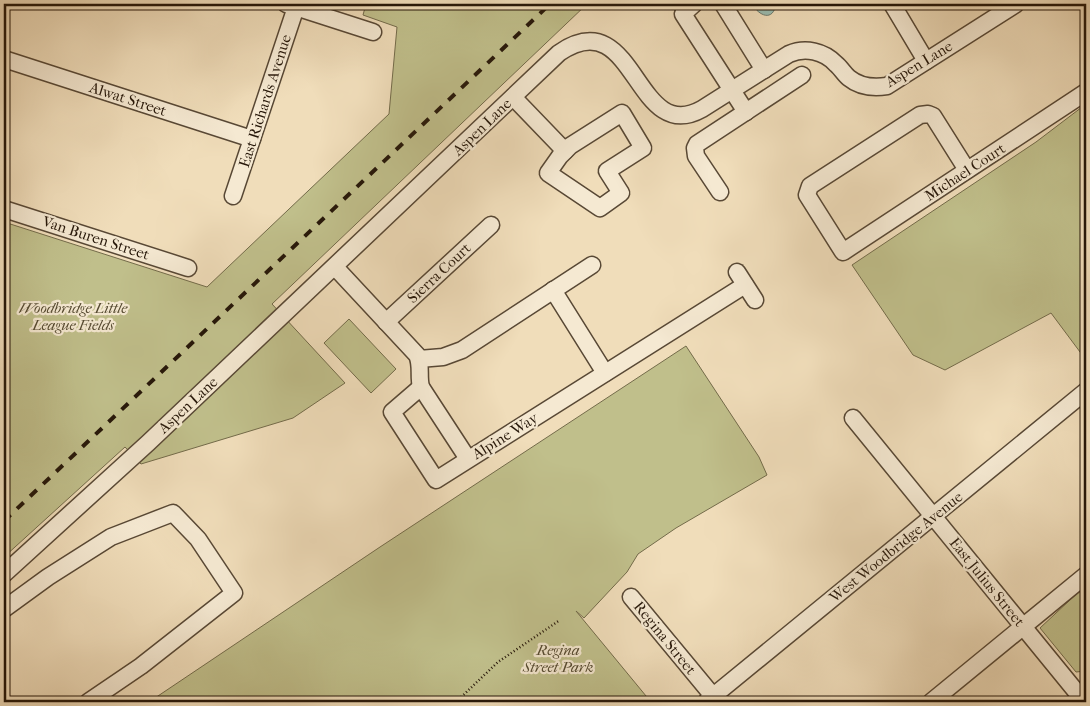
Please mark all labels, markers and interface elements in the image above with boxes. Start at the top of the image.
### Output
street label: East Richards Avenue [235,32,295,170]
street label: Aspen Lane [881,37,956,91]
street label: Alwat Street [86,78,169,120]
street label: Aspen Lane [448,94,516,160]
street label: Michael Court [921,139,1009,205]
street label: Van Buren Street [39,212,152,264]
street label: Sierra Court [404,239,475,307]
park label: Woodbridge Little League Fields [19,299,128,334]
street label: Aspen Lane [154,373,222,438]
street label: Alpine Way [468,408,542,464]
street label: West Woodbridge Avenue [825,487,967,607]
street label: East Julius Street [946,534,1029,631]
street label: Regina Street [630,598,700,679]
park label: Regina Street Park [522,641,593,676]

